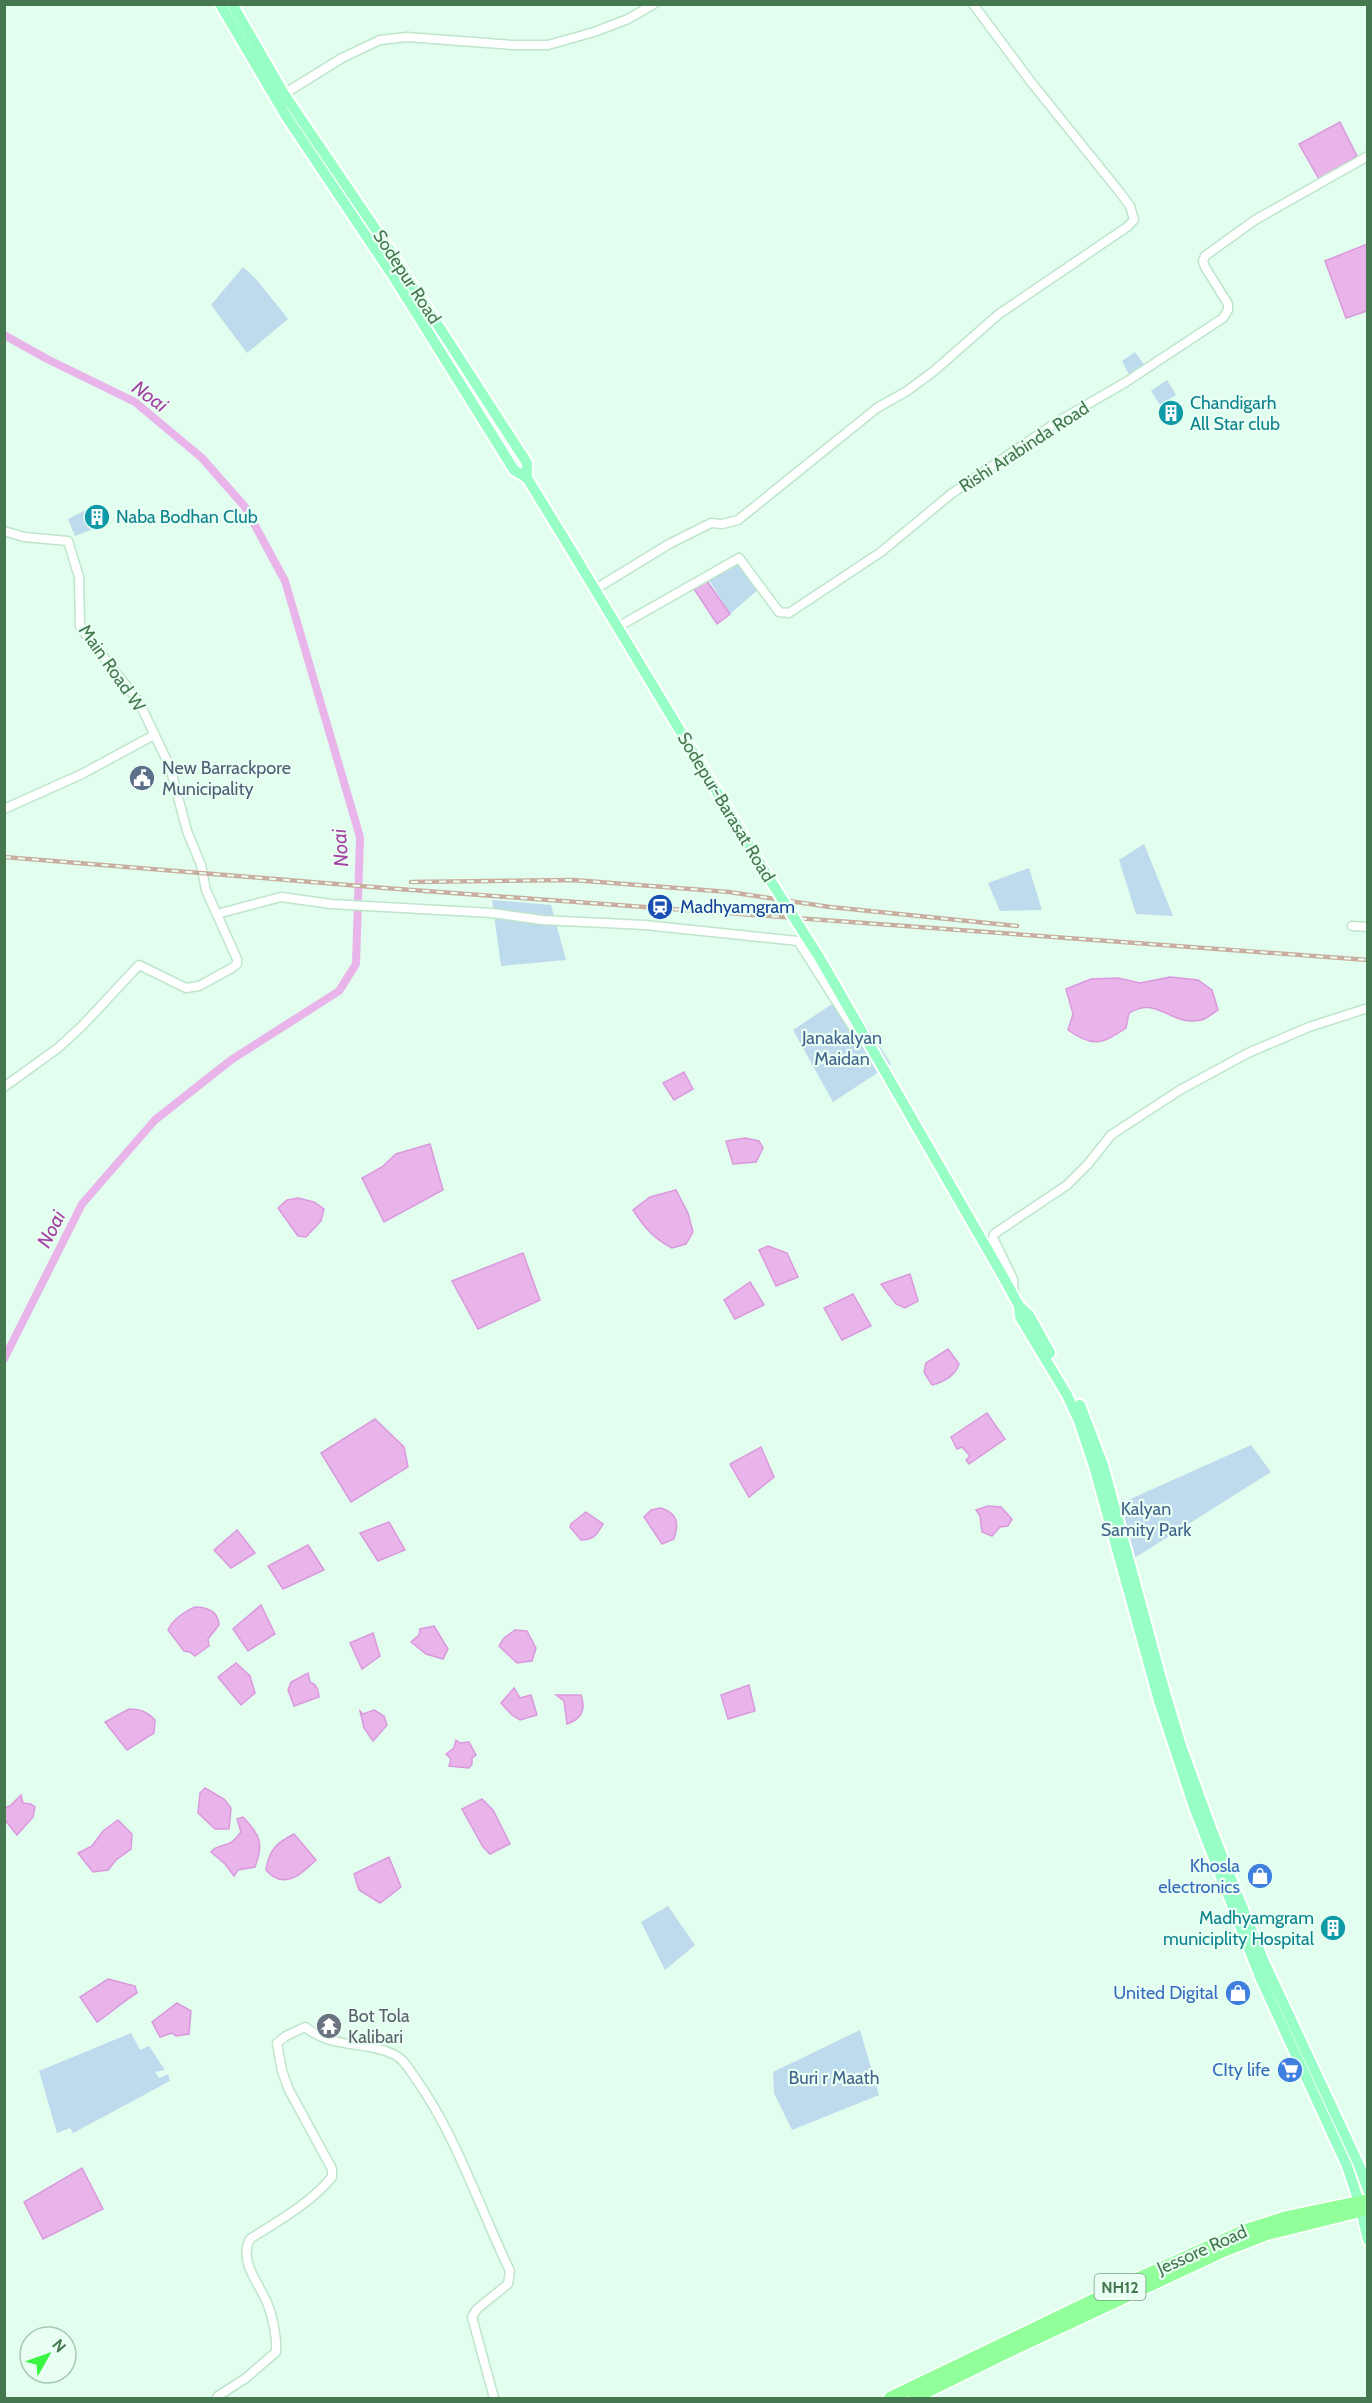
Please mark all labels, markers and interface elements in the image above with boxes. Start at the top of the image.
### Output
street label: Sodepur Road [368,226,446,328]
water label: Noai [127,375,173,417]
place label: Chandigarh All Star club [1190,392,1280,435]
street label: Rishi Arabinda Road [955,397,1093,497]
building icon: Chandigarh All Star club [1156,398,1186,428]
building icon: Naba Bodhan Club [82,502,112,532]
place label: Naba Bodhan Club [116,506,258,528]
street label: Main Road W [74,620,150,716]
street label: Sodepur-Barasat Road [673,728,779,886]
place label: New Barrackpore Municipality [162,757,291,800]
public building icon: New Barrackpore Municipality [127,763,157,793]
water label: Noai [327,827,353,868]
station icon: Madhyamgram [645,892,675,922]
place label: Madhyamgram [680,896,795,918]
park label: Janakalyan Maidan [801,1027,882,1070]
water label: Noai [32,1206,71,1251]
park label: Kalyan Samity Park [1101,1498,1192,1541]
place label: Khosla electronics [1158,1855,1240,1898]
shop icon: Khosla electronics [1245,1861,1275,1891]
place label: Madhyamgram municiplity Hospital [1163,1907,1315,1950]
building icon: Madhyamgram municiplity Hospital [1318,1913,1348,1943]
shop icon: United Digital [1223,1978,1253,2008]
place label: United Digital [1113,1982,1219,2004]
place label: Bot Tola Kalibari [348,2005,410,2048]
temple icon: Bot Tola Kalibari [314,2011,344,2041]
supermarket icon: CIty life [1275,2055,1305,2085]
place label: CIty life [1212,2059,1270,2081]
park label: Buri r Maath [789,2067,879,2089]
street label: Jessore Road [1153,2220,1250,2280]
road number: NH12 [1094,2274,1146,2300]
north arrow [18,2325,78,2385]
text: N [48,2335,70,2356]

